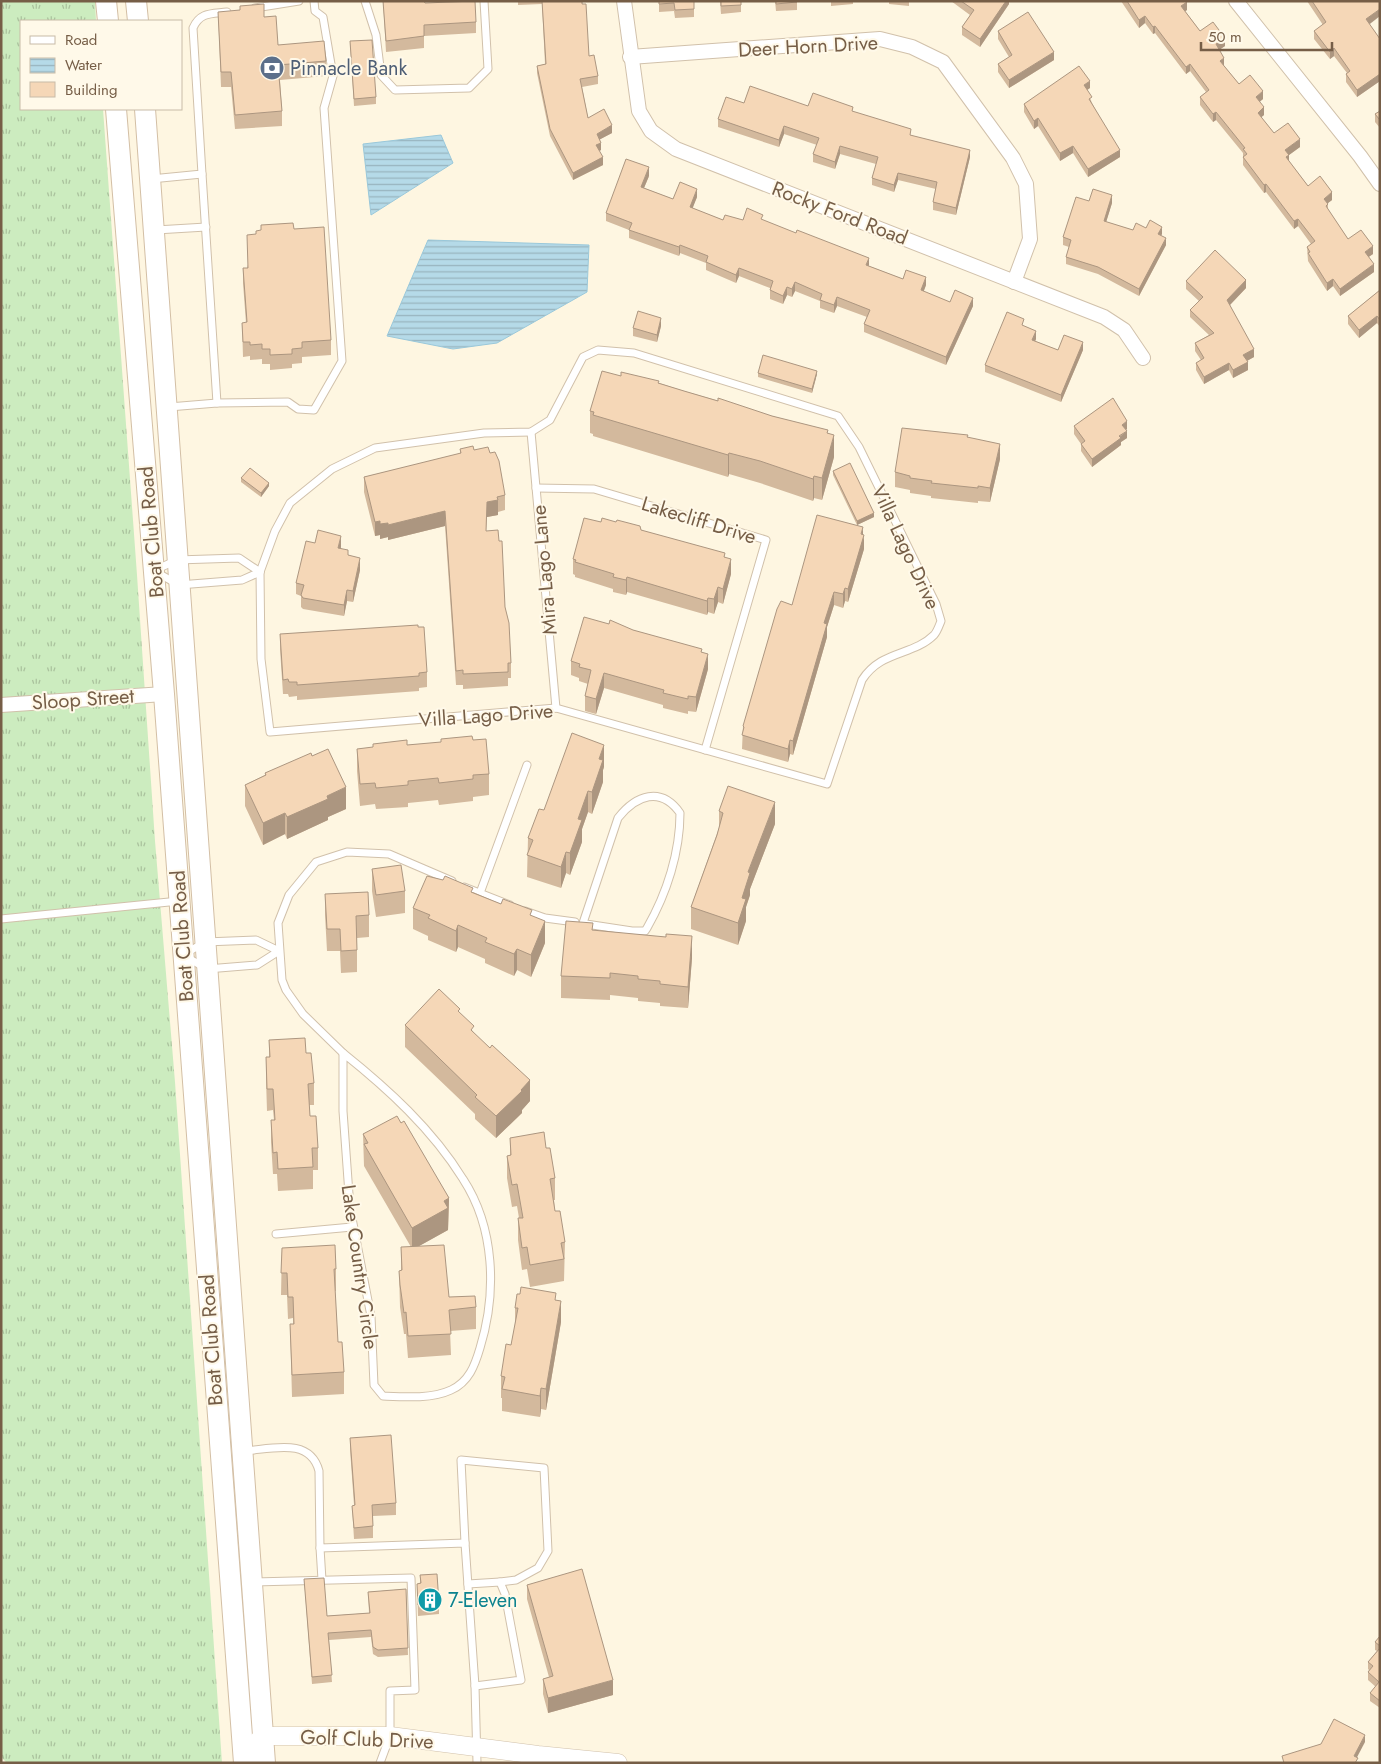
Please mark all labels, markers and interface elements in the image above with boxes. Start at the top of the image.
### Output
legend [20,20,182,110]
scale bar [1201,20,1332,52]
text: 50 m [1208,26,1242,48]
street label: Deer Horn Drive [737,28,879,65]
text: Road [65,29,97,51]
text: Water [65,54,103,76]
place label: Pinnacle Bank [290,54,408,83]
bank icon: Pinnacle Bank [259,55,285,81]
text: Building [65,79,117,101]
street label: Rocky Ford Road [768,174,912,253]
street label: Boat Club Road [131,465,172,599]
street label: Villa Lago Drive [864,480,947,614]
street label: Lakecliff Drive [638,489,760,552]
street label: Mira Lago Lane [524,504,565,636]
street label: Sloop Street [31,681,135,718]
street label: Villa Lago Drive [418,696,554,735]
street label: Boat Club Road [163,869,202,1003]
street label: Lake Country Circle [334,1183,385,1351]
street label: Boat Club Road [192,1273,231,1407]
place label: 7-Eleven [448,1586,518,1615]
building icon: 7-Eleven [417,1587,443,1613]
street label: Golf Club Drive [300,1723,434,1756]

